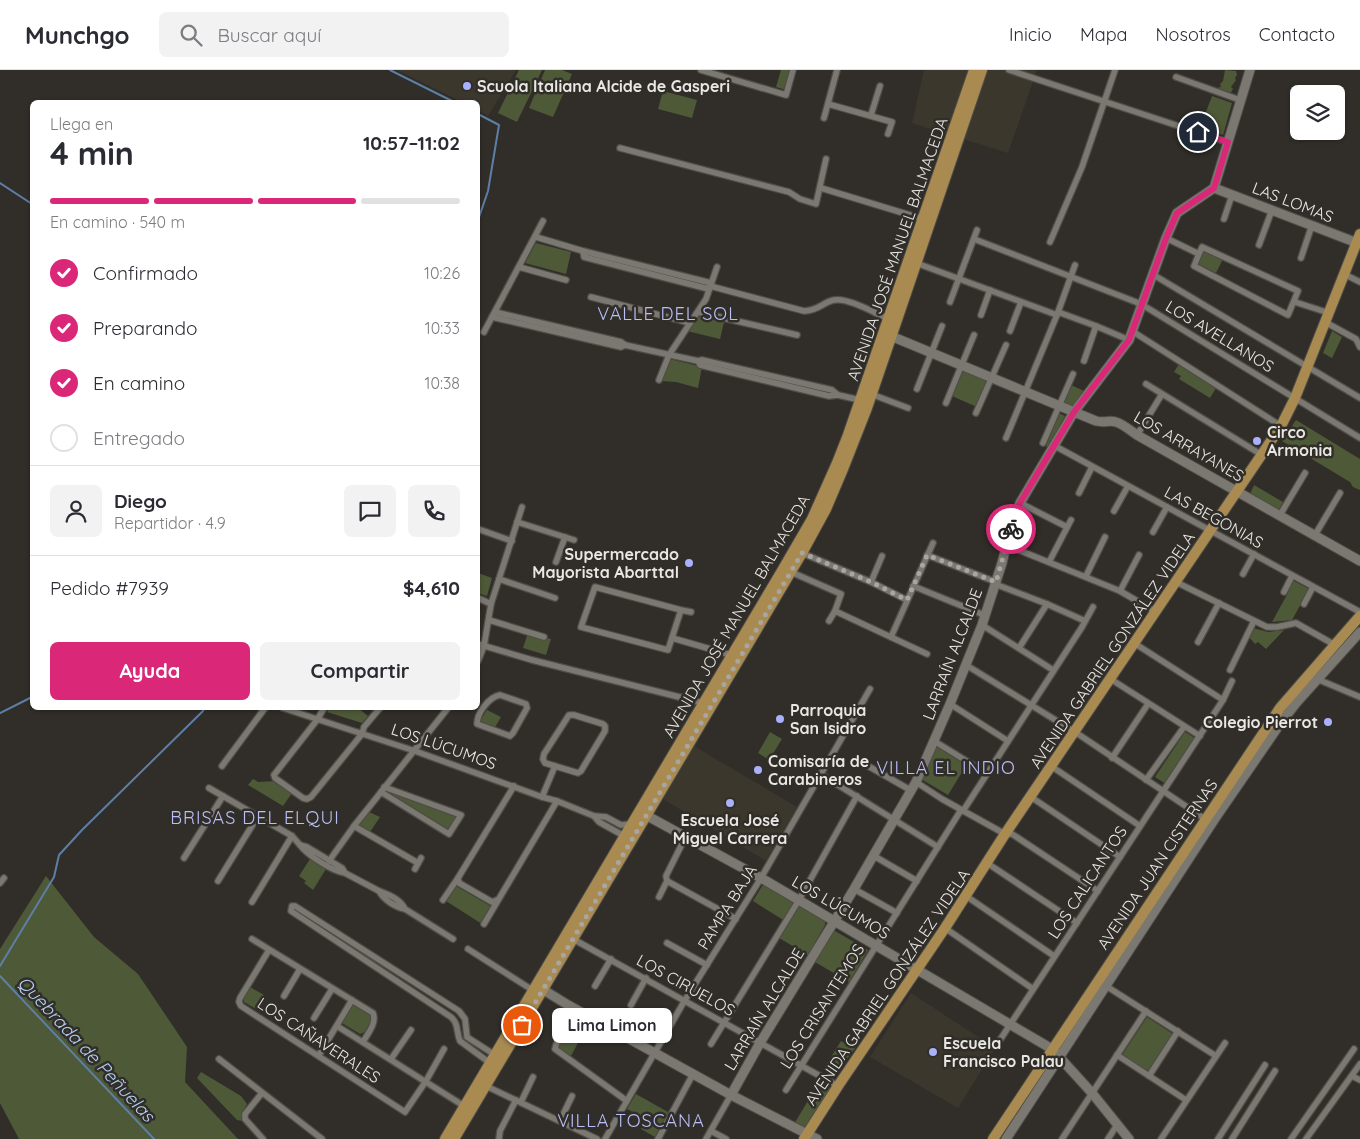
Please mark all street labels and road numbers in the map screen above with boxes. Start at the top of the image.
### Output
street label: AVENIDA JOSÉ MANUEL BALMACEDA [842,115,952,383]
street label: LAS LOMAS [1250,177,1336,227]
street label: LOS AVELLANOS [1162,296,1278,376]
street label: LOS ARRAYANES [1130,406,1248,486]
street label: LAS BEGONIAS [1161,482,1267,552]
street label: AVENIDA JOSÉ MANUEL BALMACEDA [658,491,814,741]
street label: AVENIDA GABRIEL GONZÁLEZ VIDELA [1025,528,1199,772]
street label: LARRAÍN ALCALDE [918,585,986,723]
street label: LOS LÚCUMOS [389,719,499,773]
street label: AVENIDA JUAN CISTERNAS [1092,775,1222,953]
street label: LOS CALICANTOS [1043,822,1131,942]
street label: PAMPA BAJA [693,861,761,953]
street label: AVENIDA GABRIEL GONZÁLEZ VIDELA [800,865,974,1109]
street label: LOS LÚCUMOS [788,871,894,943]
street label: LOS CRISANTEMOS [776,940,868,1072]
street label: LARRAÍN ALCALDE [720,944,808,1074]
street label: LOS CIRUELOS [633,950,739,1020]
street label: LOS CAÑAVERALES [254,993,384,1087]

